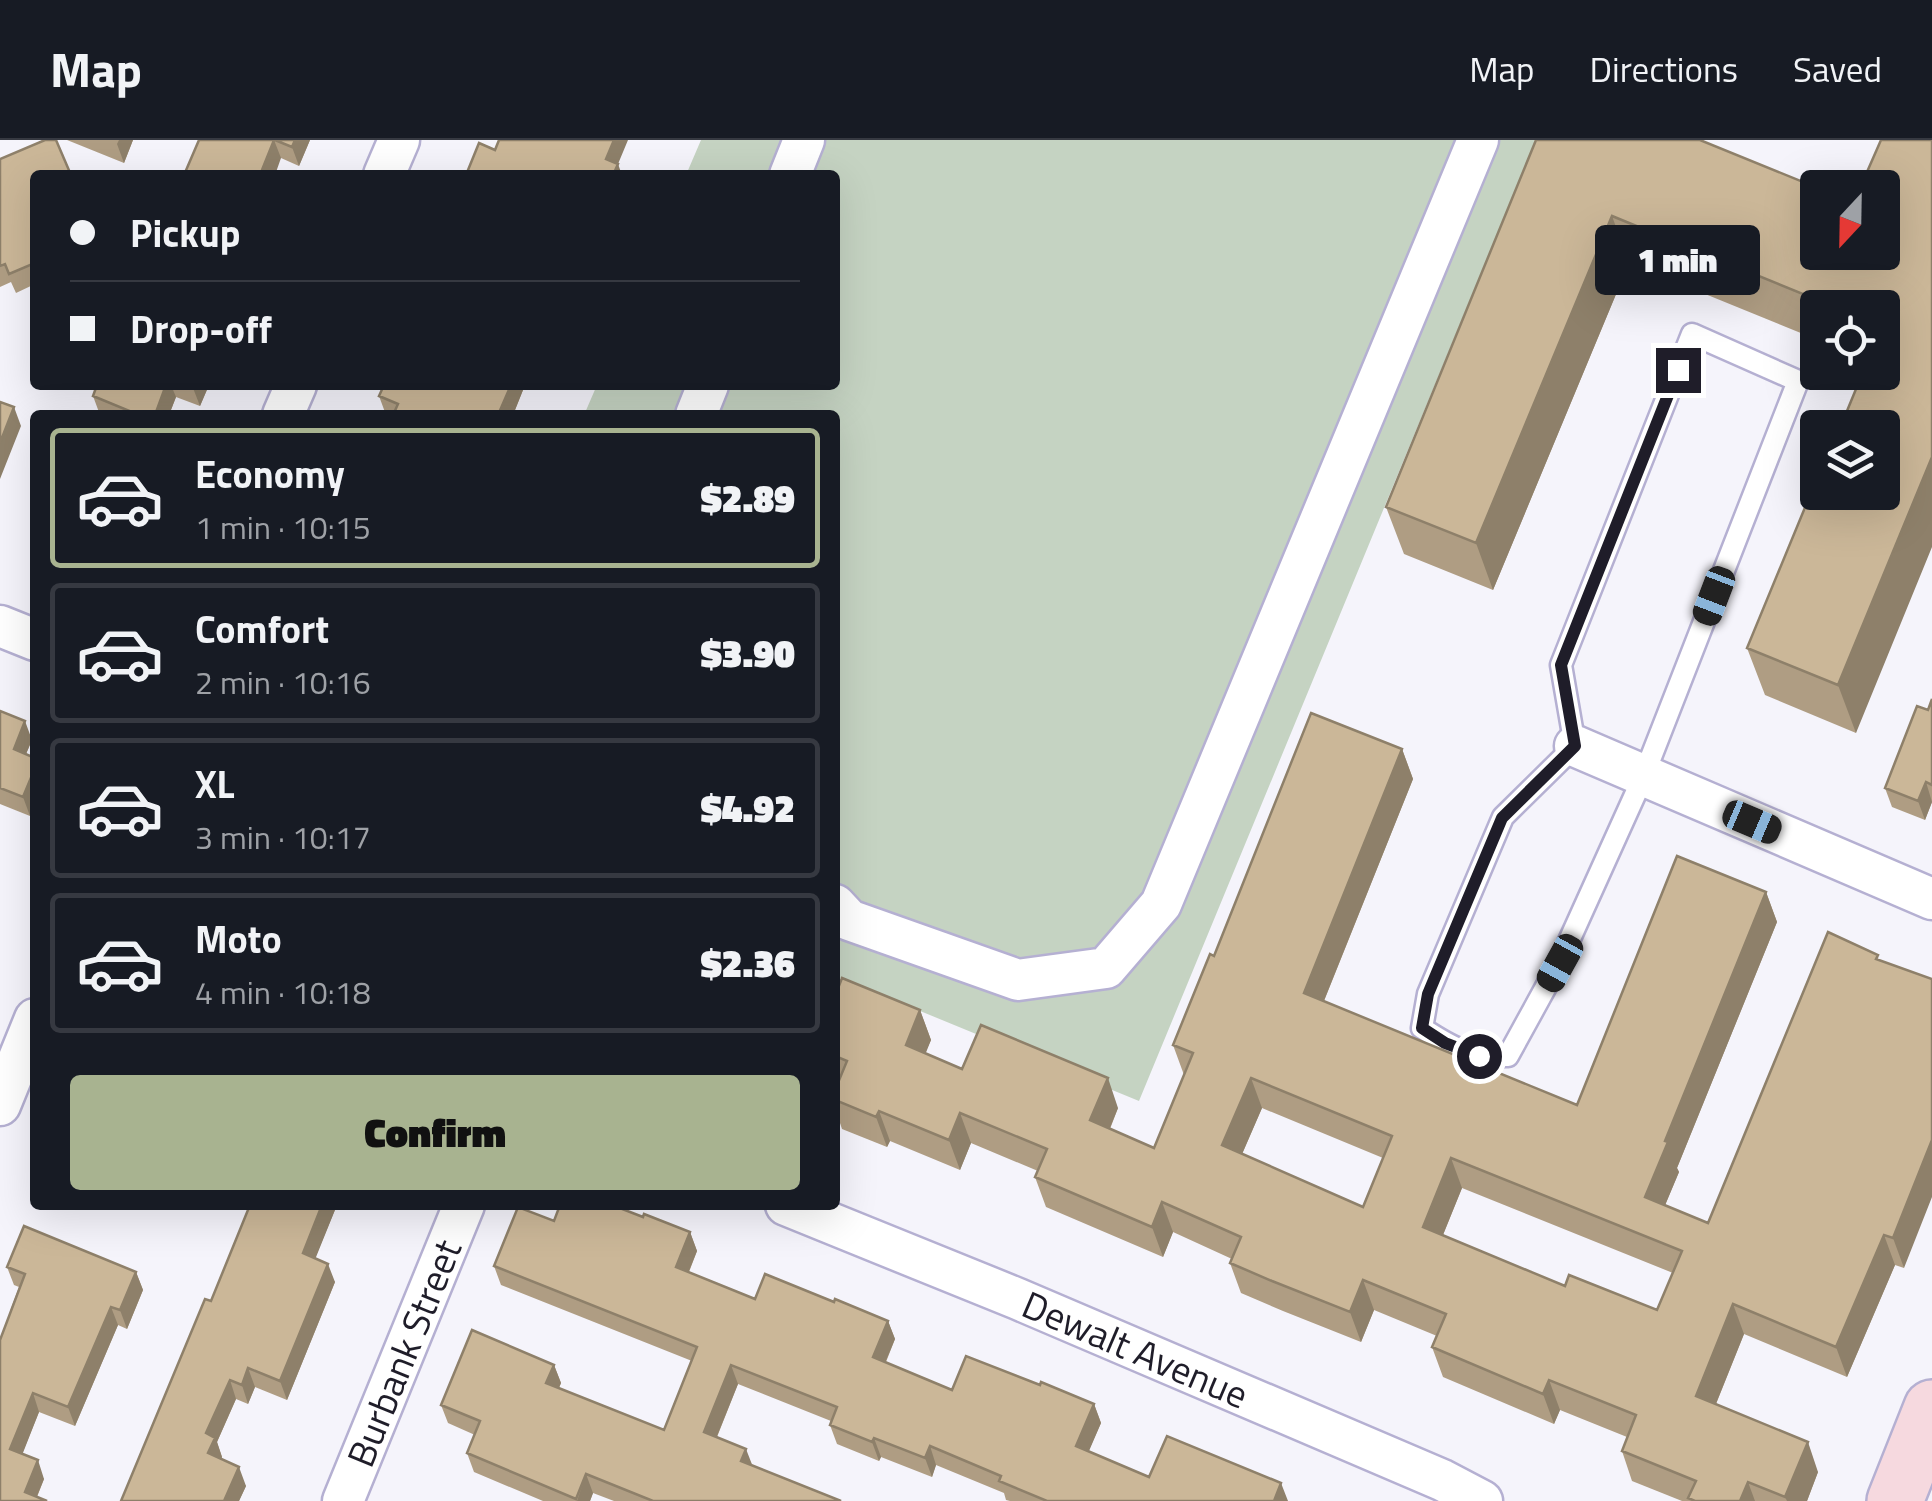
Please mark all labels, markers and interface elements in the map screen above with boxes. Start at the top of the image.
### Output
text: Map [50,33,142,106]
text: Map [1469,42,1535,96]
text: Directions [1590,42,1738,96]
text: Saved [1793,42,1882,96]
north arrow [1800,170,1900,270]
map controls [1800,170,1900,510]
text: Pickup [130,204,240,262]
callout: 1 min [1596,225,1760,295]
text: 1 min [1638,236,1717,284]
button: locate [1800,290,1900,390]
text: Drop-off [130,300,272,358]
route end [1656,348,1701,393]
button: layers [1800,410,1900,510]
text: Economy [195,445,345,503]
icon: car [75,453,165,543]
text: $2.89 [701,469,795,527]
text: 1 min · 10:15 [195,503,371,551]
car [1689,563,1739,629]
text: Comfort [195,600,329,658]
icon: car [75,608,165,698]
text: $3.90 [701,624,795,682]
text: 2 min · 10:16 [195,658,371,706]
text: XL [195,755,235,813]
icon: car [75,763,165,853]
text: $4.92 [701,779,795,837]
car [1719,796,1785,848]
text: 3 min · 10:17 [195,813,371,861]
text: Moto [195,910,282,968]
icon: car [75,918,165,1008]
car [1532,929,1588,997]
text: $2.36 [701,934,795,992]
text: 4 min · 10:18 [195,968,371,1016]
route start [1457,1034,1502,1079]
button: Confirm [70,1075,800,1190]
street label: Burbank Street [331,1230,476,1475]
street label: Dewalt Avenue [1013,1275,1258,1423]

